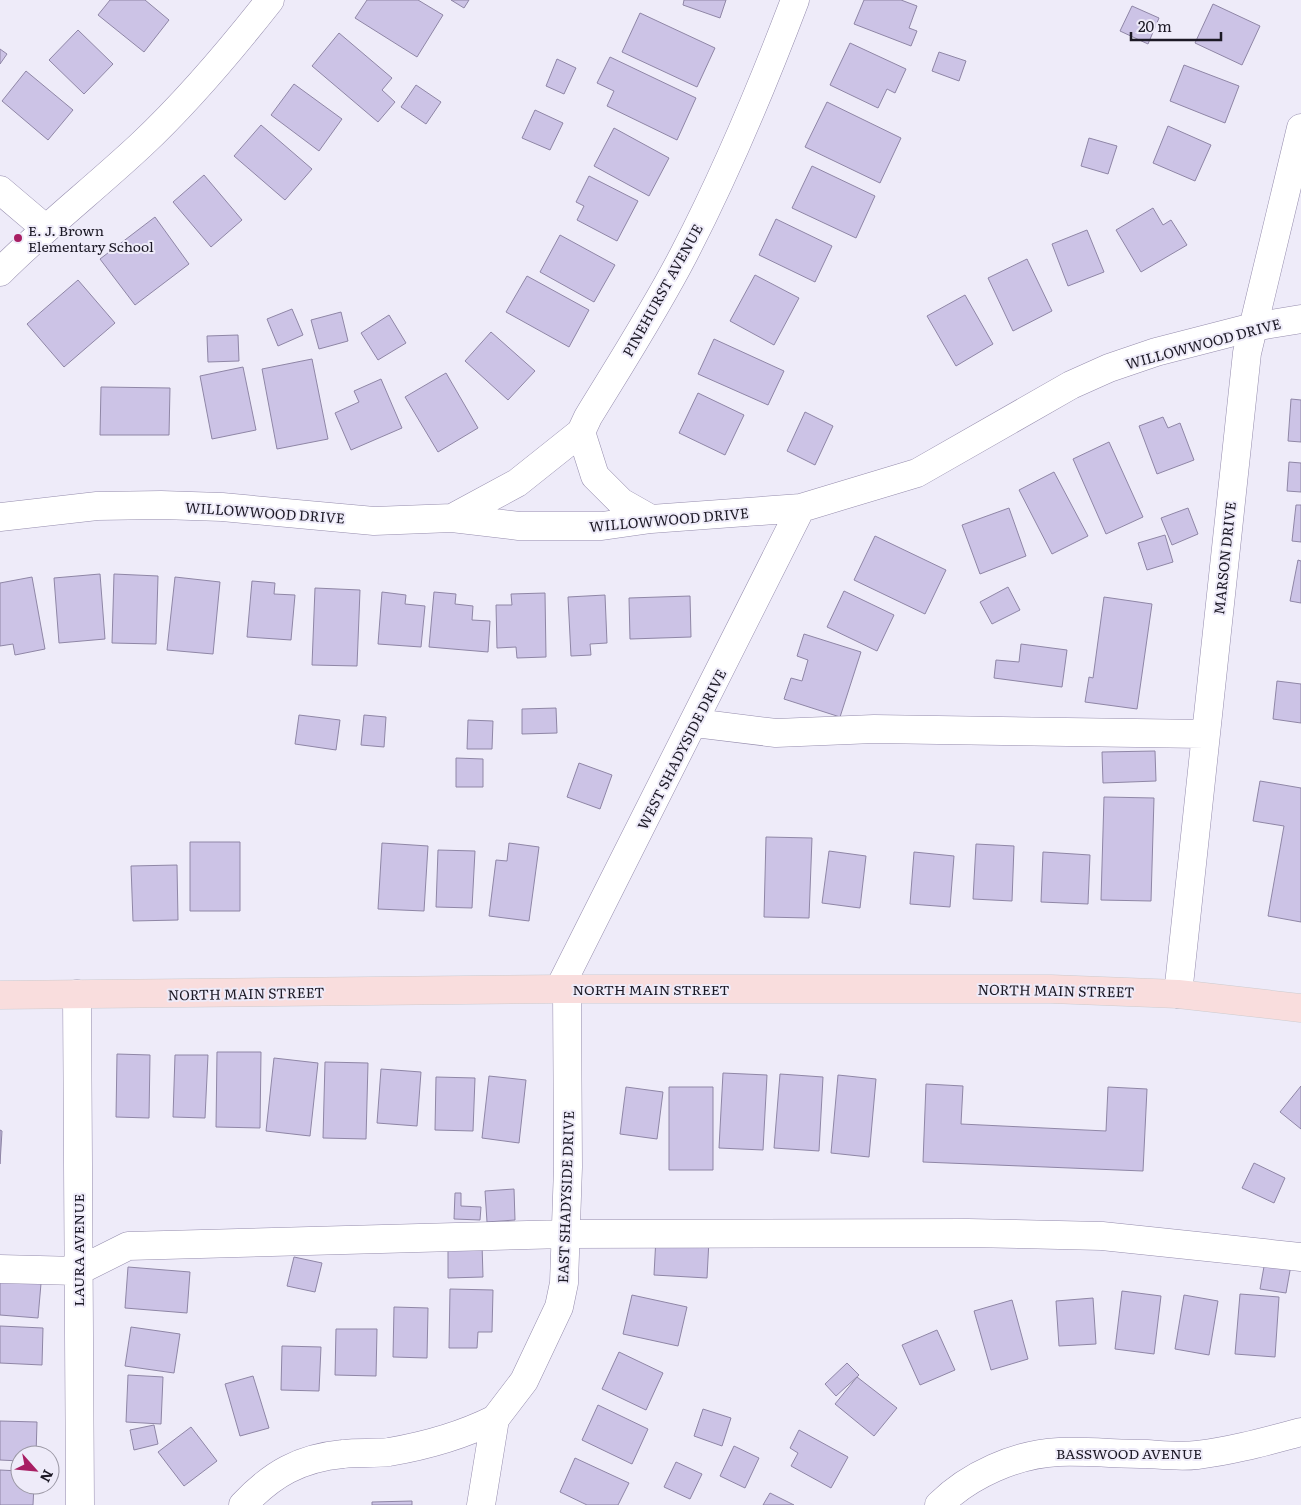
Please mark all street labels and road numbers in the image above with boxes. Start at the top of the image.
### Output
street label: PINEHURST AVENUE [617,220,707,360]
street label: WILLOWWOOD DRIVE [1123,313,1283,373]
street label: WILLOWWOOD DRIVE [185,496,346,528]
street label: MARSON DRIVE [1208,500,1240,616]
street label: WILLOWWOOD DRIVE [588,502,750,536]
street label: WEST SHADYSIDE DRIVE [632,665,730,833]
street label: NORTH MAIN STREET [573,979,729,999]
street label: NORTH MAIN STREET [977,979,1135,1001]
street label: NORTH MAIN STREET [167,982,325,1004]
street label: EAST SHADYSIDE DRIVE [552,1110,578,1284]
street label: LAURA AVENUE [68,1194,88,1306]
street label: BASSWOOD AVENUE [1056,1443,1202,1463]

